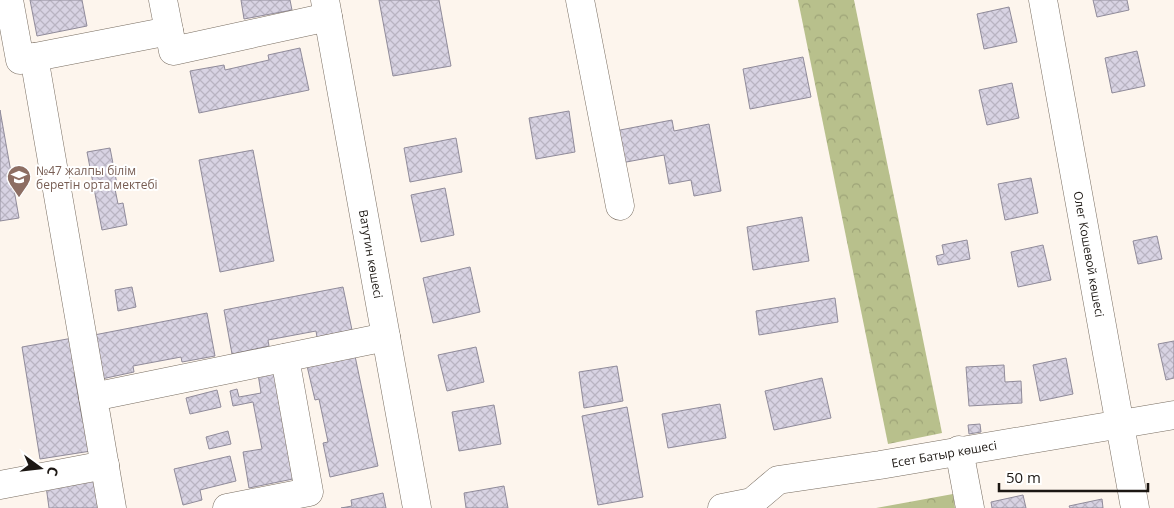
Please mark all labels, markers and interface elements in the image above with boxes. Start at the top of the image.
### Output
place label: №47 жалпы білім беретін орта мектебі [36,162,158,193]
school or university icon: №47 жалпы білім беретін орта мектебі [6,164,32,198]
street label: Олег Кошевой көшесі [1070,190,1108,318]
street label: Ватутин көшесі [355,208,387,300]
street label: Есет Батыр көшесі [890,436,998,472]
north arrow [15,443,65,493]
scale bar [999,460,1148,492]
text: С [43,465,63,478]
text: 50 m [1006,467,1041,487]

